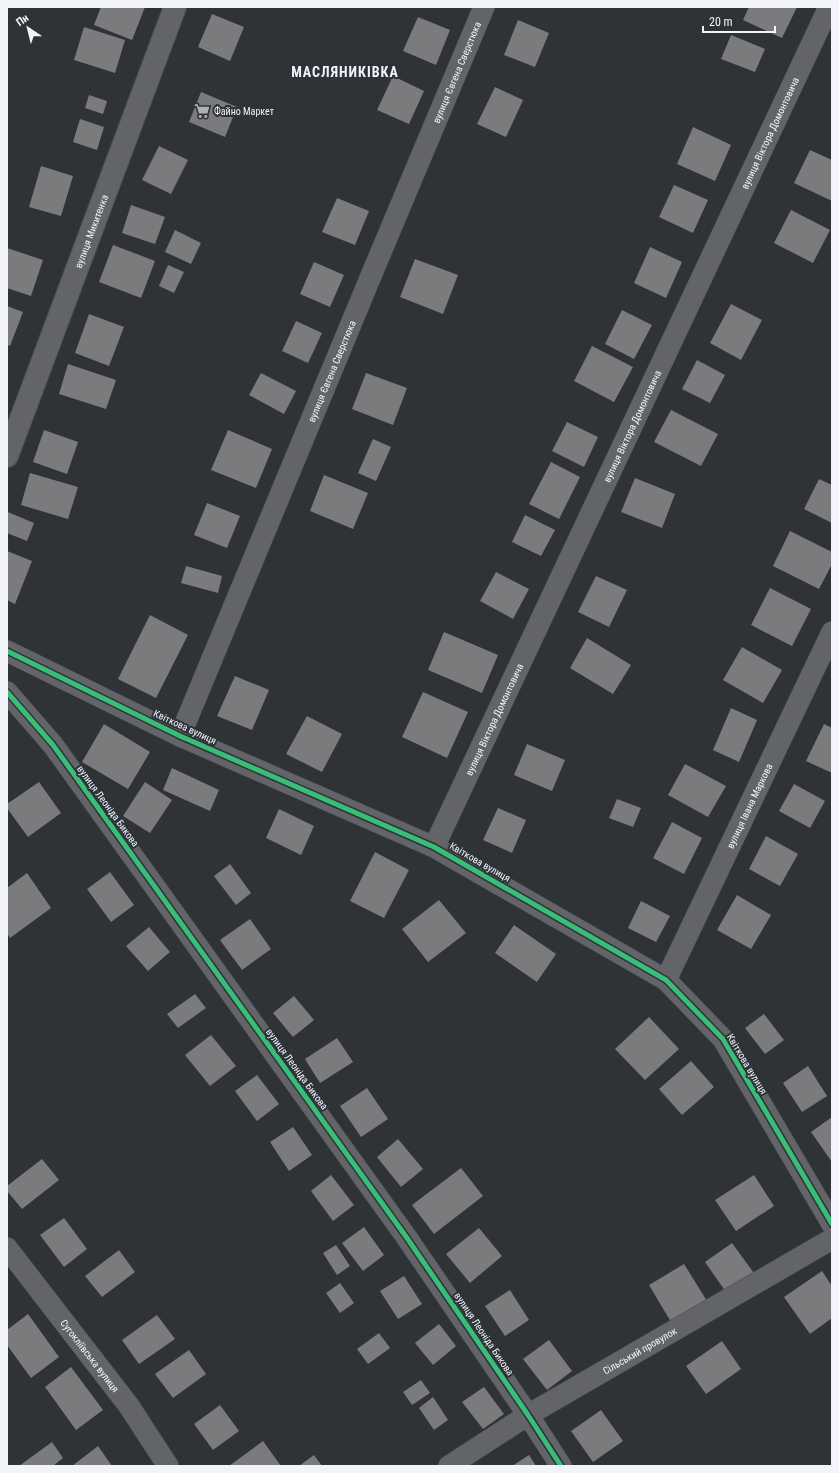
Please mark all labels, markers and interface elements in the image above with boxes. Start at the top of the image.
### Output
north arrow [8,8,48,48]
scale bar [703,8,775,34]
text: Пн [14,11,31,29]
text: 20 m [709,15,733,29]
street label: вулиця Євгена Сверстюка [430,20,483,125]
district label: МАСЛЯНИКІВКА [291,64,399,80]
street label: вулиця Віктора Домонтовича [739,75,801,191]
supermarket icon: Файно Маркет [193,102,211,120]
place label: Файно Маркет [214,105,274,117]
street label: вулиця Микитенка [72,193,110,269]
street label: вулиця Євгена Сверстюка [305,319,357,424]
street label: вулиця Віктора Домонтовича [601,368,663,484]
street label: вулиця Віктора Домонтовича [463,662,525,777]
street label: Квіткова вулиця [152,708,218,746]
street label: вулиця Івана Маркова [724,761,774,850]
street label: вулиця Леоніда Бикова [75,763,141,849]
street label: Квіткова вулиця [448,840,512,884]
street label: вулиця Леоніда Бикова [264,1026,330,1112]
street label: Квіткова вулиця [725,1032,769,1096]
street label: вулиця Леоніда Бикова [452,1291,516,1378]
street label: Сугокліївська вулиця [59,1317,122,1394]
street label: Сільський провулок [601,1325,679,1376]

